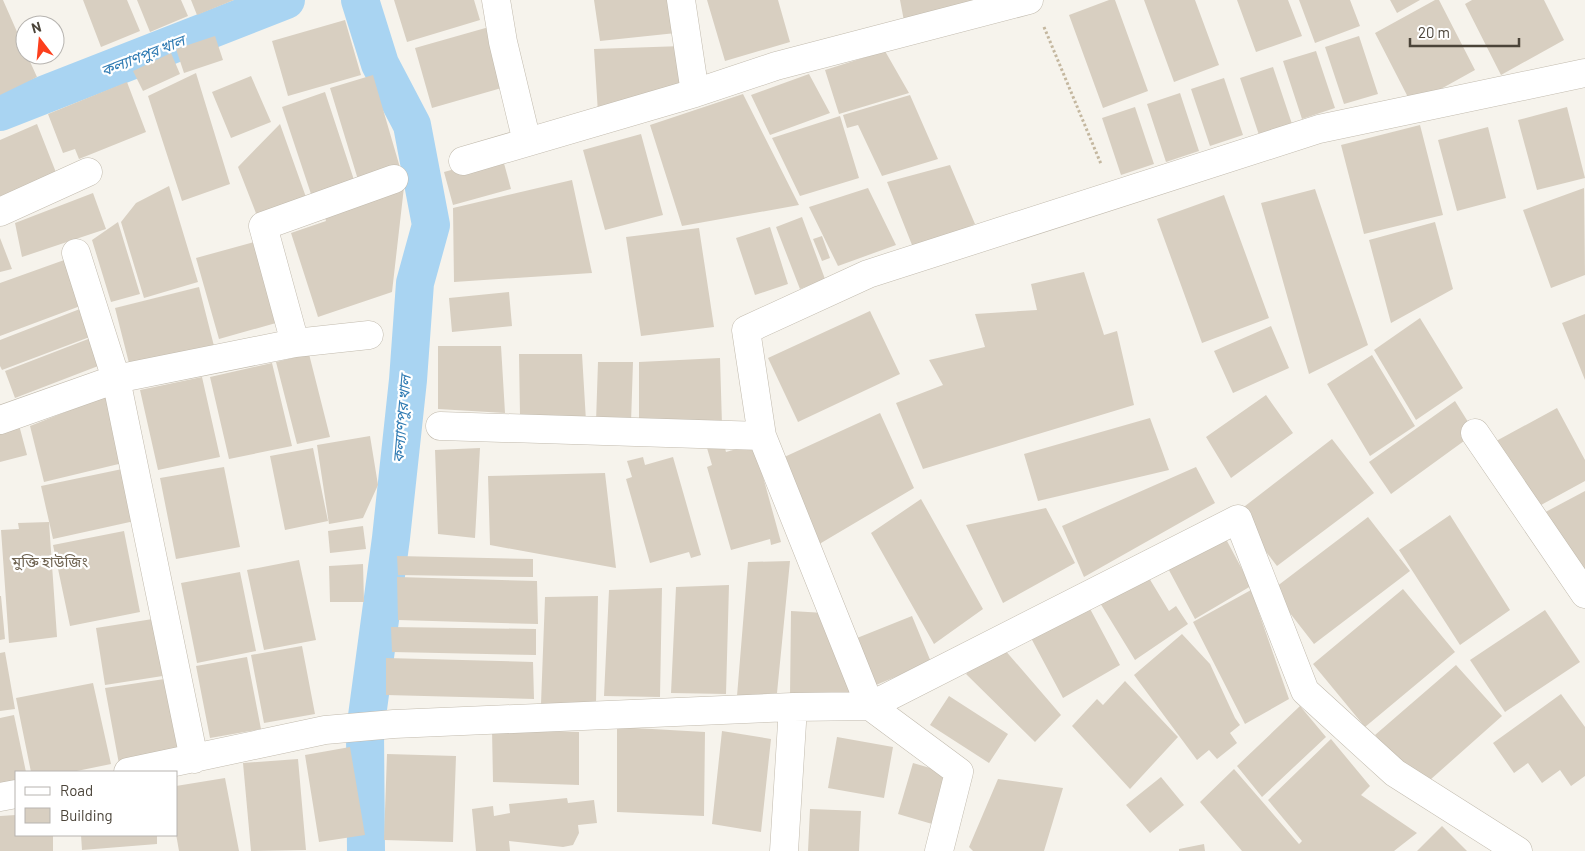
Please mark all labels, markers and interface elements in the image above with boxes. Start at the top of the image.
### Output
north arrow [15,15,65,65]
scale bar [1410,15,1519,47]
text: N [29,18,43,36]
text: 20 m [1418,23,1450,41]
water label: কল্যাণপুর খাল [98,30,190,80]
water label: কল্যাণপুর খাল [388,371,415,464]
district label: মুক্তি হাউজিং [11,552,88,571]
legend [15,771,178,836]
text: Road [60,781,93,799]
text: Building [60,806,113,824]

